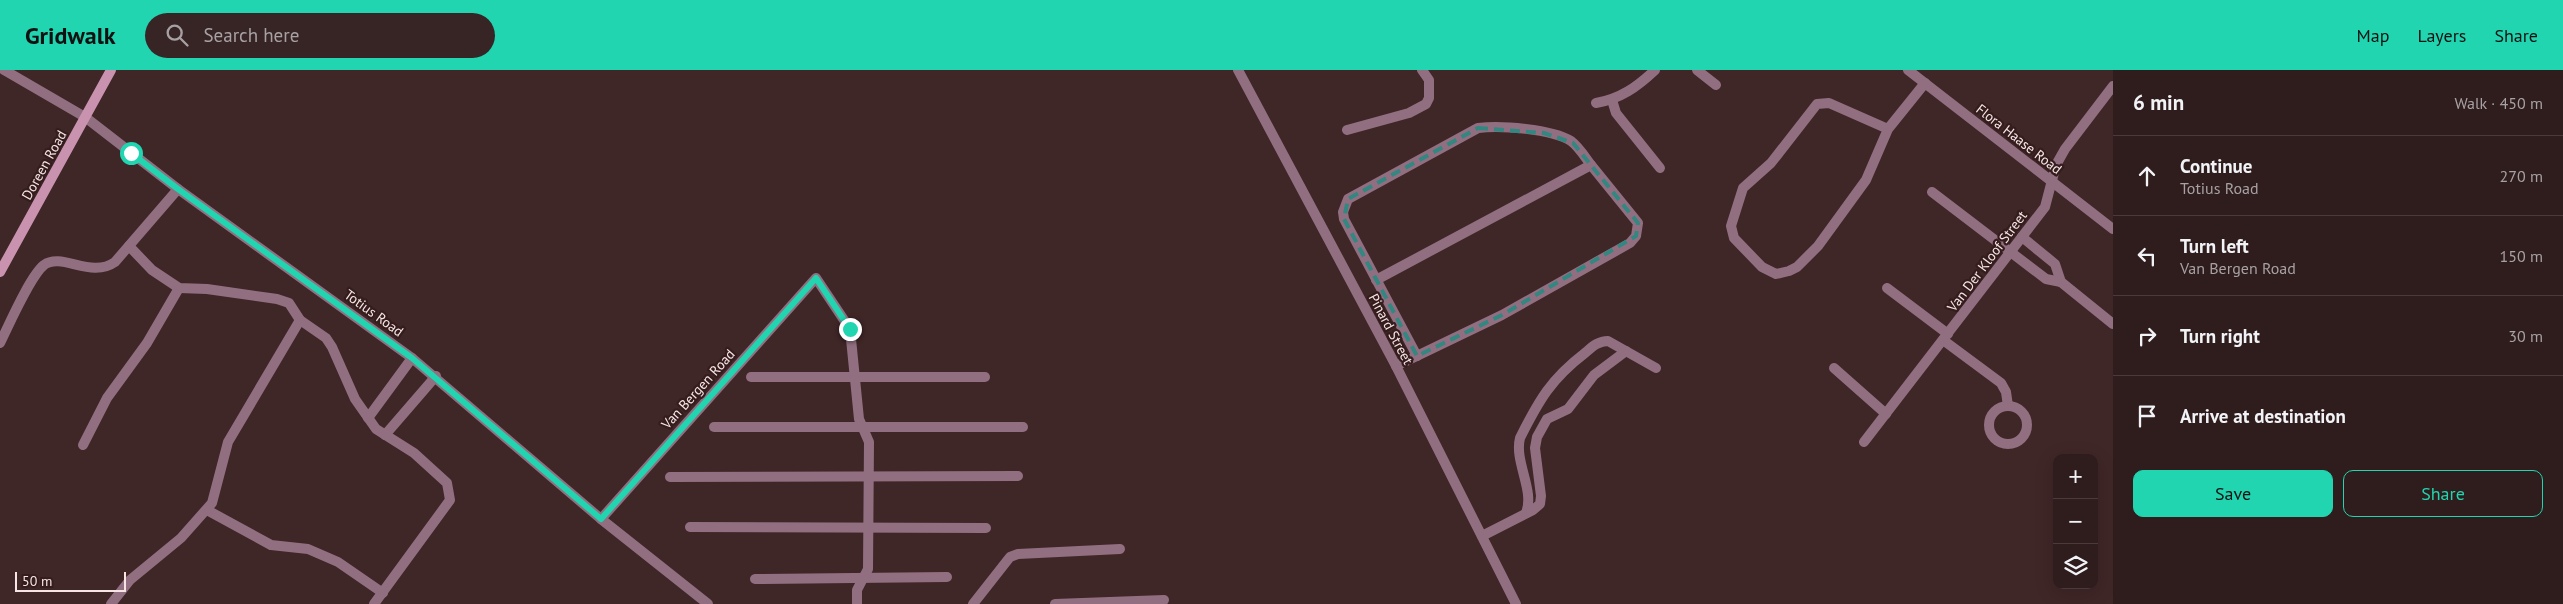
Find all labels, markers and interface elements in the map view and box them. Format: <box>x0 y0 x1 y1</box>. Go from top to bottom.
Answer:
search box <box>145 13 495 58</box>
text: Gridwalk <box>25 20 115 51</box>
icon: search <box>163 21 191 49</box>
text: Search here <box>203 23 299 47</box>
text: Map <box>2357 24 2389 47</box>
text: Layers <box>2417 24 2466 47</box>
text: Share <box>2494 24 2538 47</box>
text: 6 min <box>2133 89 2184 116</box>
text: Walk · 450 m <box>2454 93 2543 113</box>
street label: Flora Haase Road <box>1973 100 2065 178</box>
street label: Doreen Road <box>18 127 70 203</box>
route start <box>120 142 143 165</box>
text: Continue <box>2180 154 2252 178</box>
icon: ahead <box>2133 162 2161 190</box>
text: 270 m <box>2500 166 2543 186</box>
text: Totius Road <box>2180 178 2259 198</box>
street label: Van Der Kloof Street <box>1943 207 2031 316</box>
text: Turn left <box>2180 234 2249 258</box>
icon: left <box>2133 242 2161 270</box>
text: 150 m <box>2500 246 2543 266</box>
text: Van Bergen Road <box>2180 258 2296 278</box>
street label: Totius Road <box>341 285 407 341</box>
street label: Pinard Street <box>1365 290 1417 368</box>
route end <box>839 318 862 341</box>
icon: right <box>2133 322 2161 350</box>
text: Turn right <box>2180 324 2260 348</box>
text: 30 m <box>2508 326 2543 346</box>
street label: Van Bergen Road <box>657 345 739 433</box>
icon: arrive <box>2133 402 2161 430</box>
text: Arrive at destination <box>2180 404 2346 428</box>
map controls <box>2053 454 2098 589</box>
button: + <box>2053 454 2098 499</box>
button: Save <box>2133 470 2333 517</box>
button: Share <box>2343 470 2543 517</box>
button: − <box>2053 499 2098 544</box>
button: layers <box>2053 544 2098 589</box>
scale bar <box>15 569 126 592</box>
text: 50 m <box>22 572 52 590</box>

